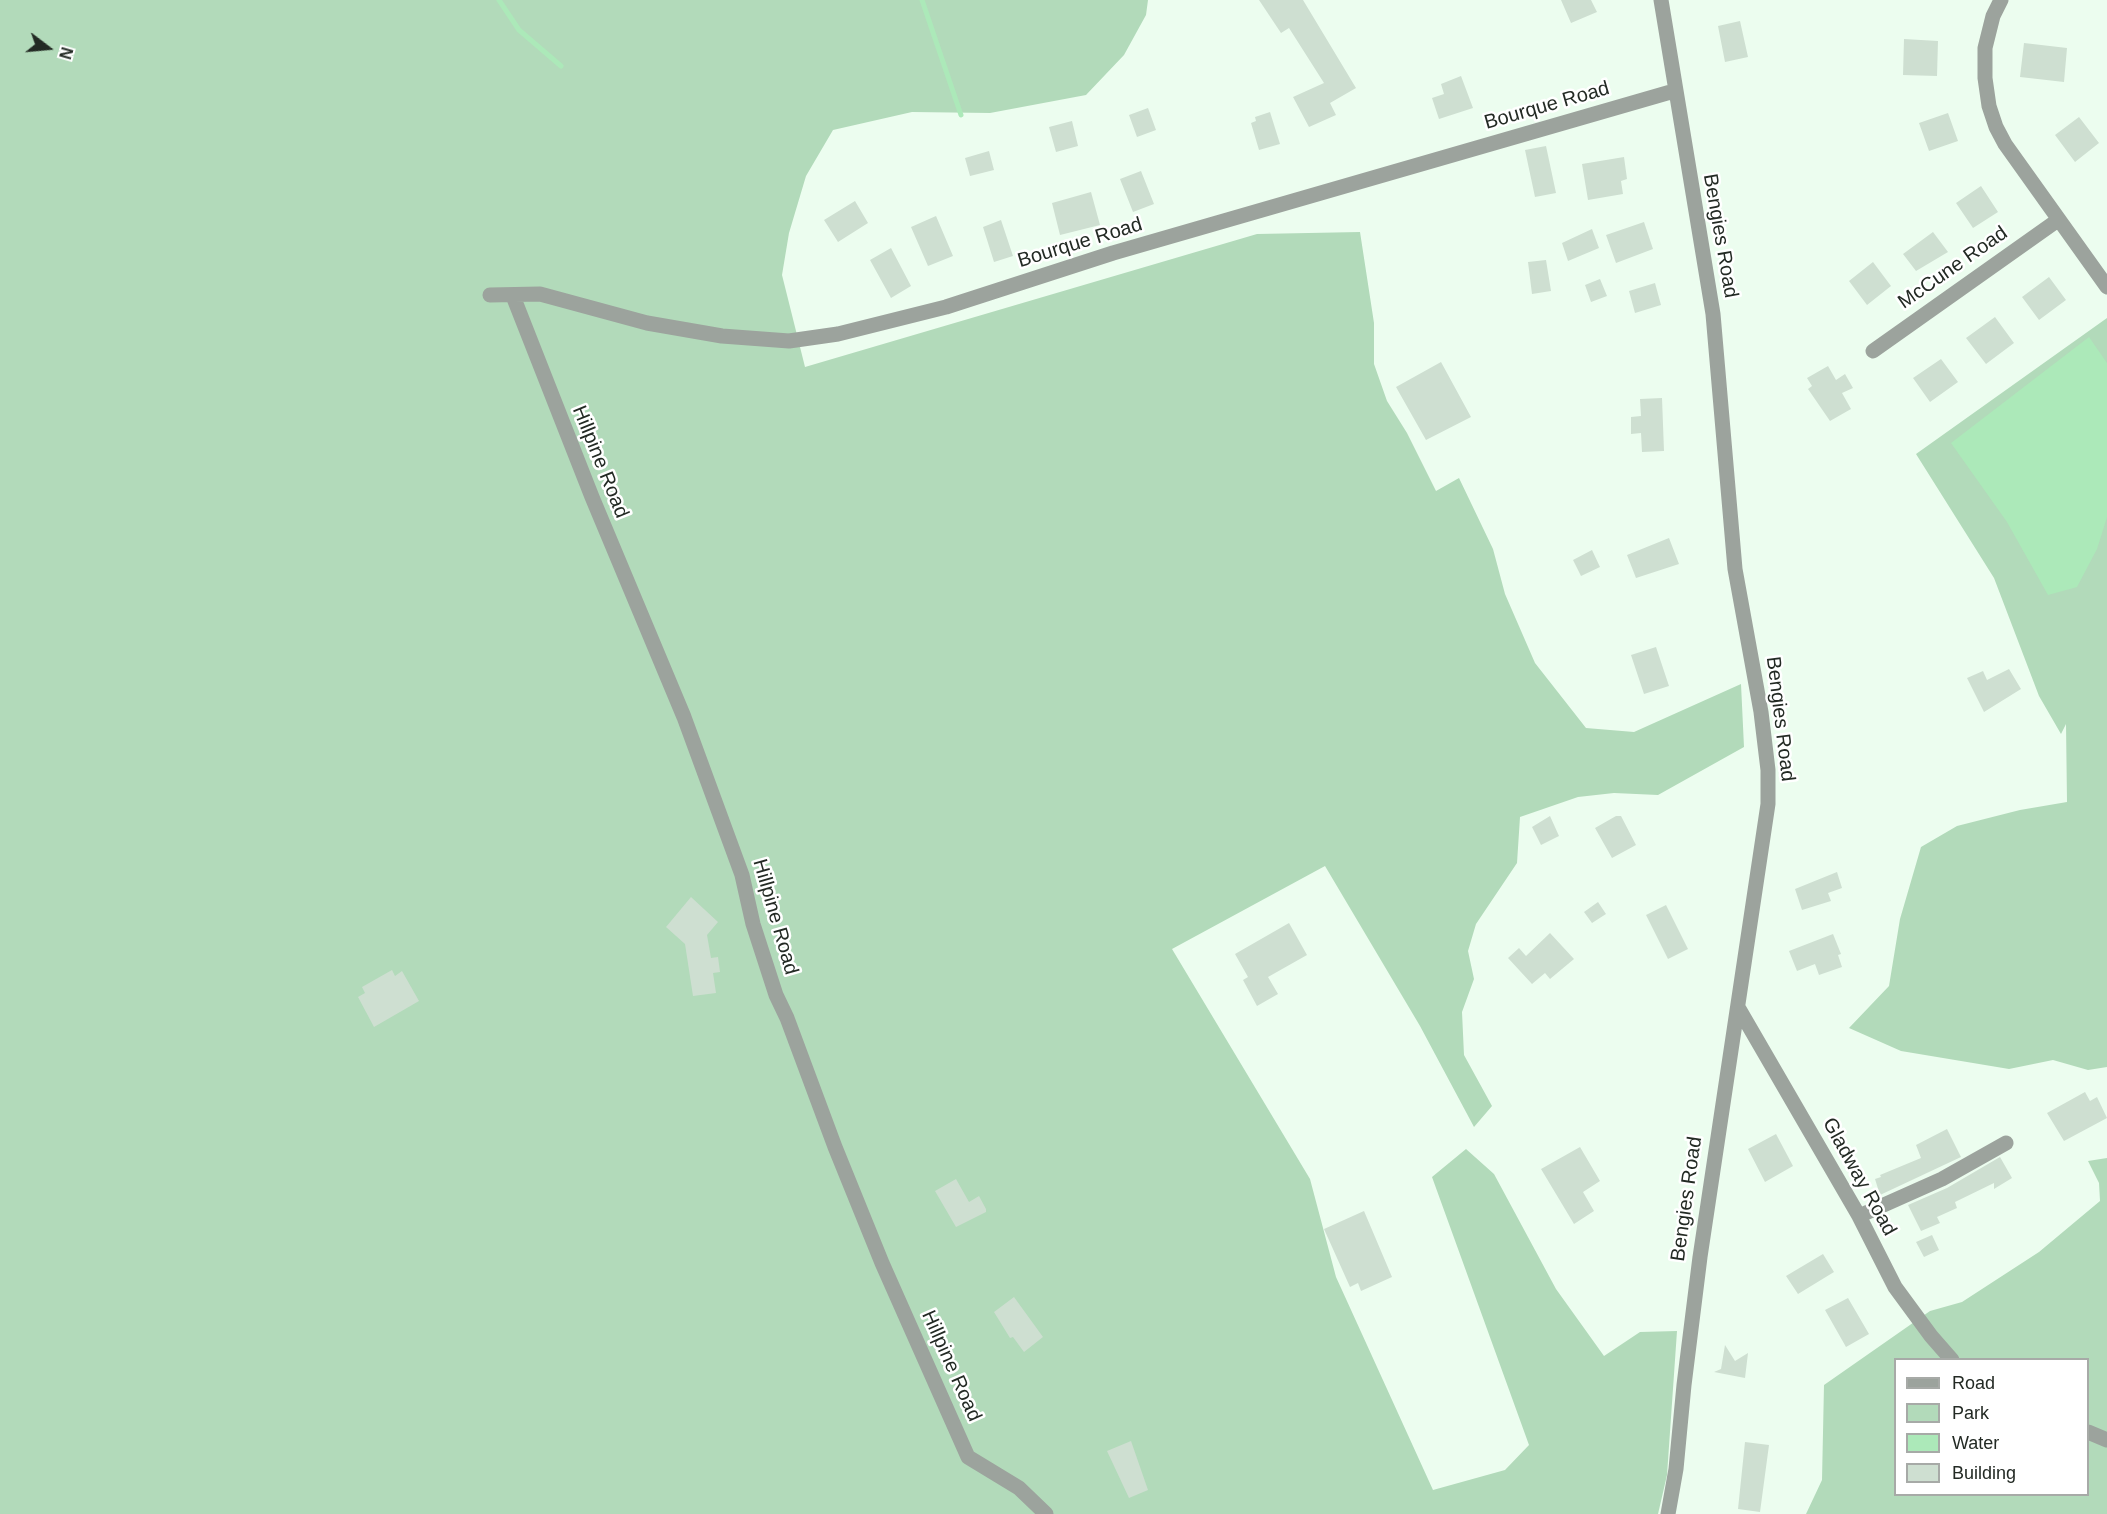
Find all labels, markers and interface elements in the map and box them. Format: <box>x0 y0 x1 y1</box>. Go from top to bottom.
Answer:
north arrow <box>18 18 78 78</box>
text: N <box>56 45 76 61</box>
street label: Bourque Road <box>1482 77 1612 135</box>
street label: Bengies Road <box>1697 172 1743 300</box>
street label: Bourque Road <box>1015 213 1145 273</box>
street label: McCune Road <box>1894 222 2012 314</box>
street label: Hillpine Road <box>567 402 633 522</box>
street label: Bengies Road <box>1760 655 1800 783</box>
street label: Hillpine Road <box>747 857 803 977</box>
street label: Gladway Road <box>1817 1114 1901 1240</box>
street label: Bengies Road <box>1666 1135 1708 1263</box>
street label: Hillpine Road <box>916 1307 986 1425</box>
legend <box>1894 1358 2089 1496</box>
text: Road <box>1952 1373 1995 1393</box>
text: Park <box>1952 1403 1989 1423</box>
text: Water <box>1952 1433 1999 1453</box>
text: Building <box>1952 1463 2016 1483</box>

